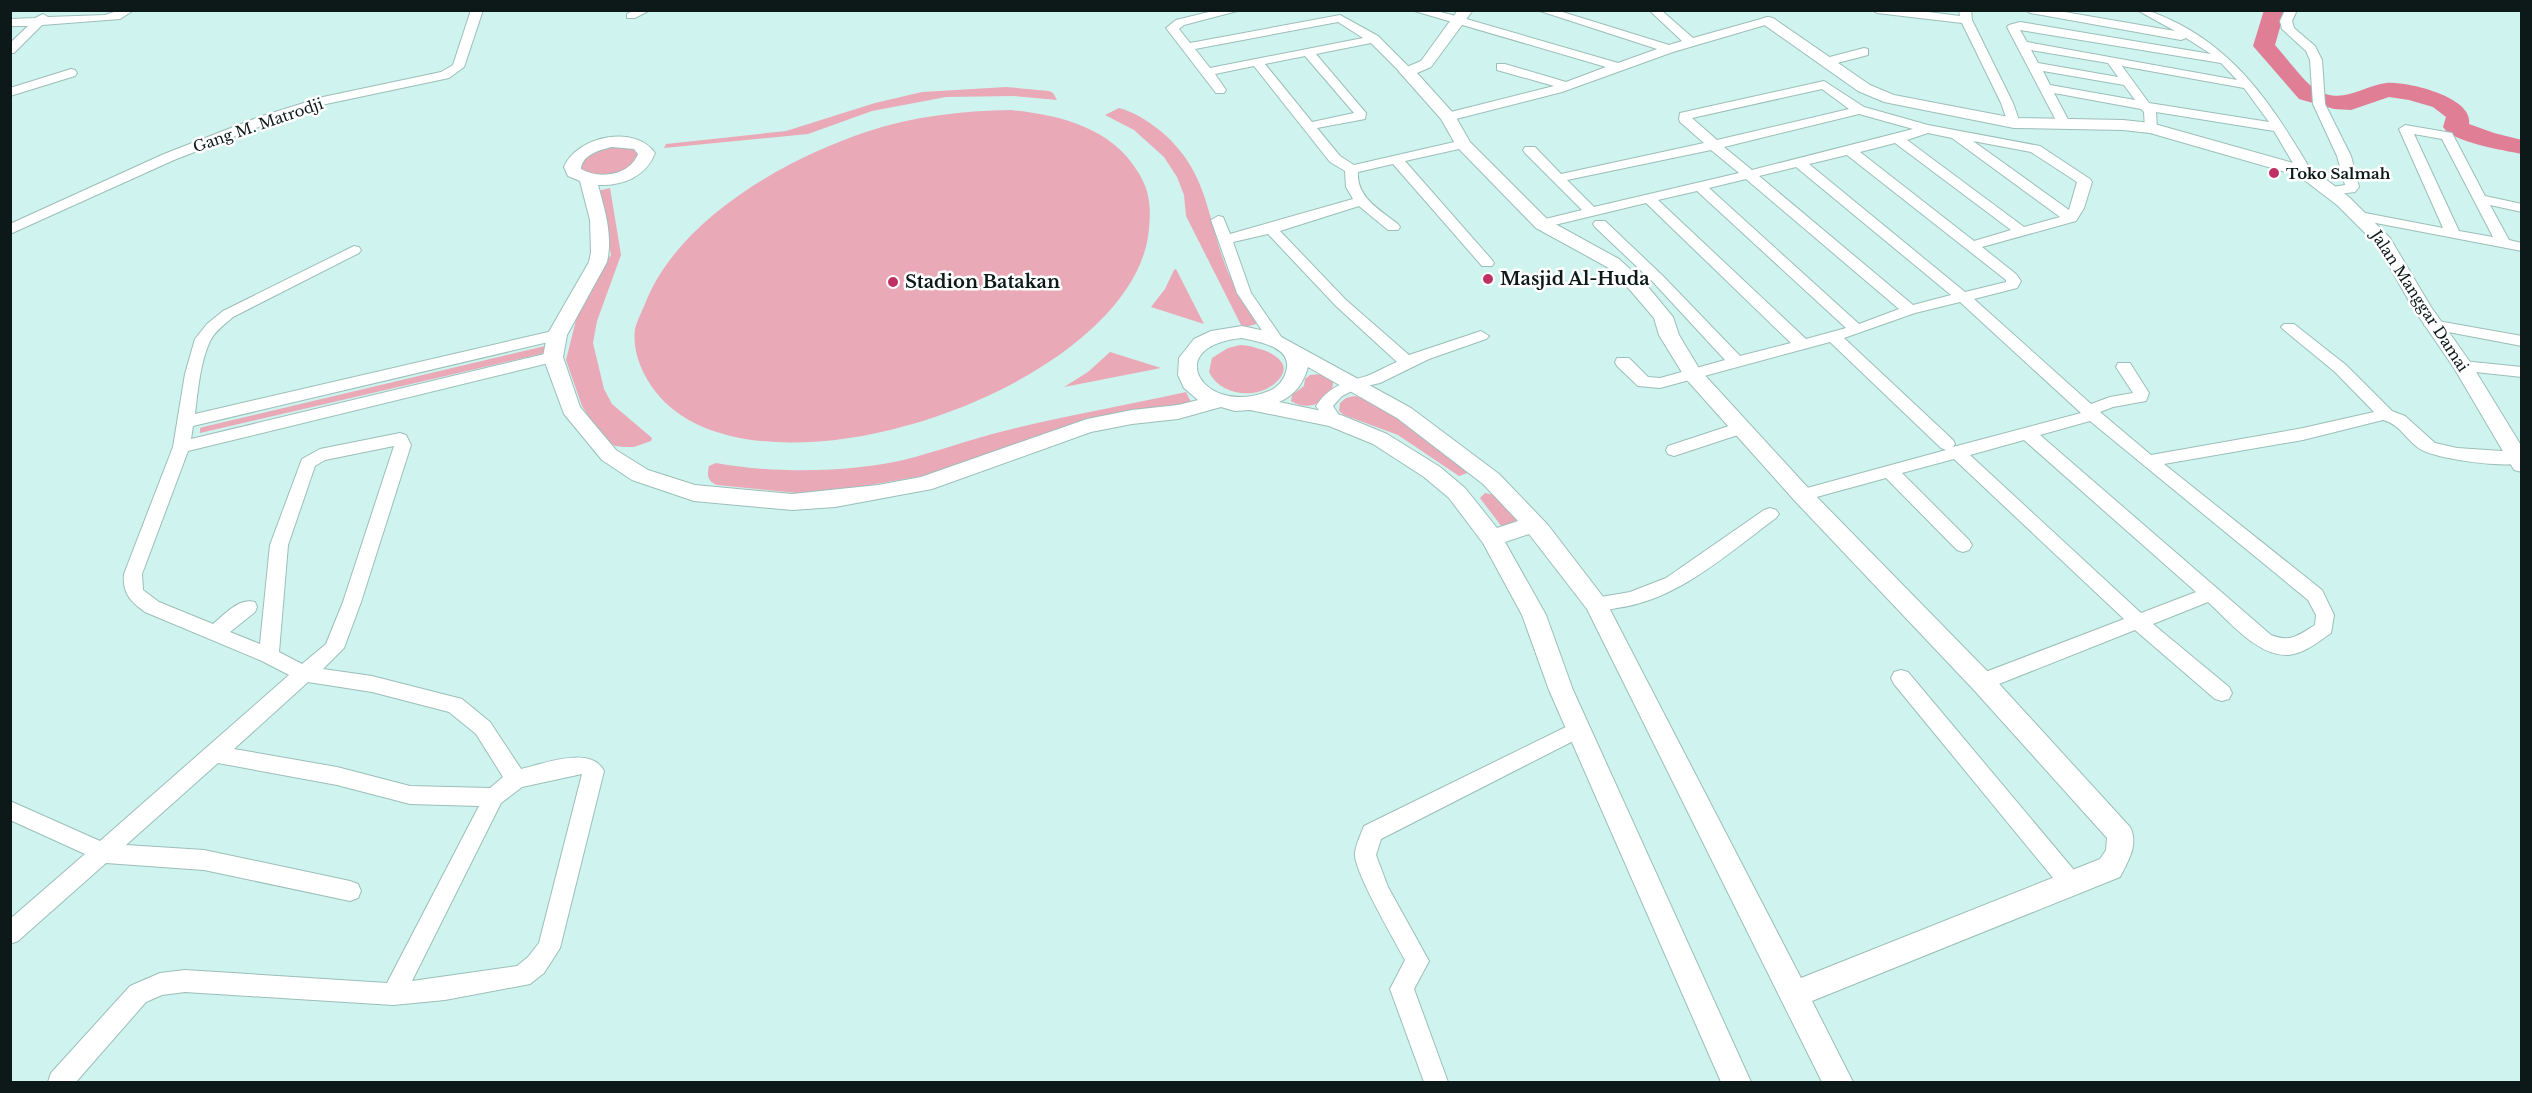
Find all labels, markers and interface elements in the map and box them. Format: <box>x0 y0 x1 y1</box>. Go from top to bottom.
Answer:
street label: Gang M. Matrodji <box>190 94 326 156</box>
place label: Toko Salmah <box>2286 164 2391 183</box>
marker: Toko Salmah <box>2267 166 2281 180</box>
street label: Jalan Manggar Damai <box>2366 225 2473 375</box>
place label: Masjid Al-Huda <box>1500 268 1650 290</box>
place label: Stadion Batakan <box>905 271 1060 293</box>
marker: Masjid Al-Huda <box>1481 272 1495 286</box>
marker: Stadion Batakan <box>886 275 900 289</box>

